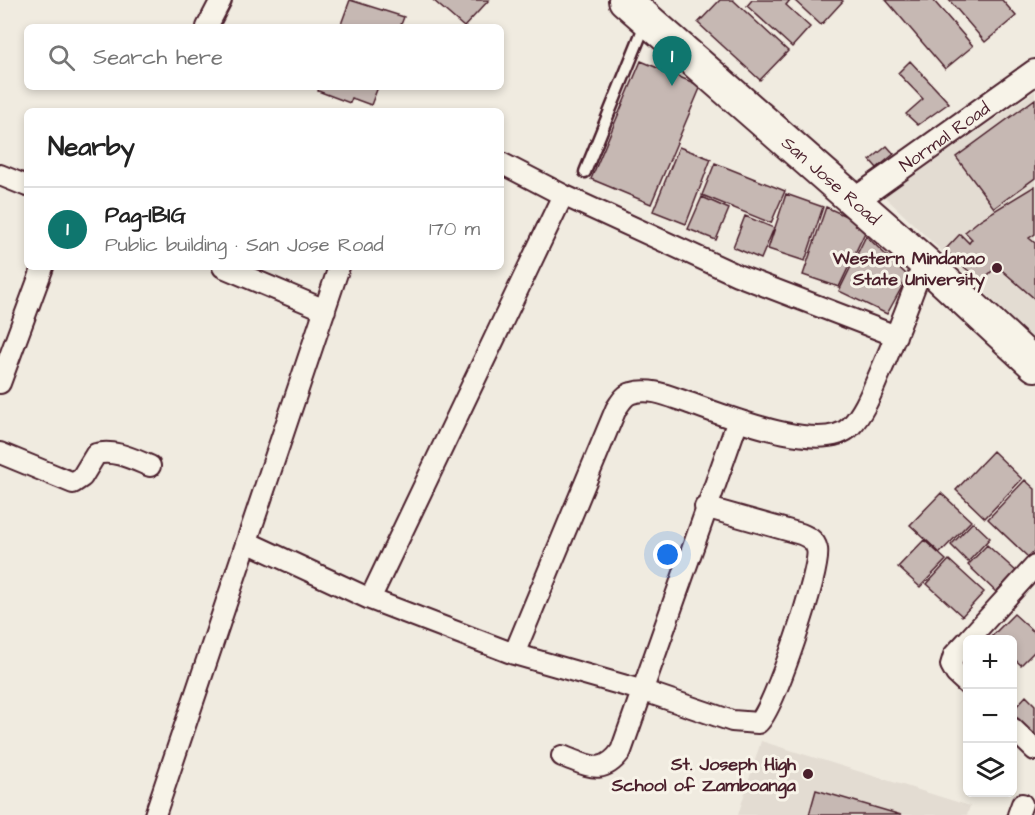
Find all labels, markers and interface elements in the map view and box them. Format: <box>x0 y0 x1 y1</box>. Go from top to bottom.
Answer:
search box <box>24 24 504 90</box>
pin: 1 <box>652 36 692 86</box>
icon: search <box>45 41 78 74</box>
text: Search here <box>93 42 223 73</box>
street label: Normal Road <box>894 96 995 178</box>
text: Nearby <box>48 129 135 165</box>
street label: San Jose Road <box>776 130 886 231</box>
text: Pag-IBIG <box>105 200 186 231</box>
text: 1 <box>66 215 69 243</box>
text: 170 m <box>429 215 480 243</box>
text: Public building · San Jose Road <box>105 231 384 259</box>
place label: Western Mindanao State University <box>832 246 986 293</box>
marker: Western Mindanao State University <box>990 261 1004 275</box>
your location <box>653 540 682 569</box>
map controls <box>963 635 1017 797</box>
button: + <box>963 635 1017 689</box>
button: − <box>963 689 1017 743</box>
button: layers <box>963 743 1017 797</box>
place label: St. Joseph High School of Zamboanga <box>611 752 797 799</box>
marker: St. Joseph High School of Zamboanga <box>801 767 815 781</box>

